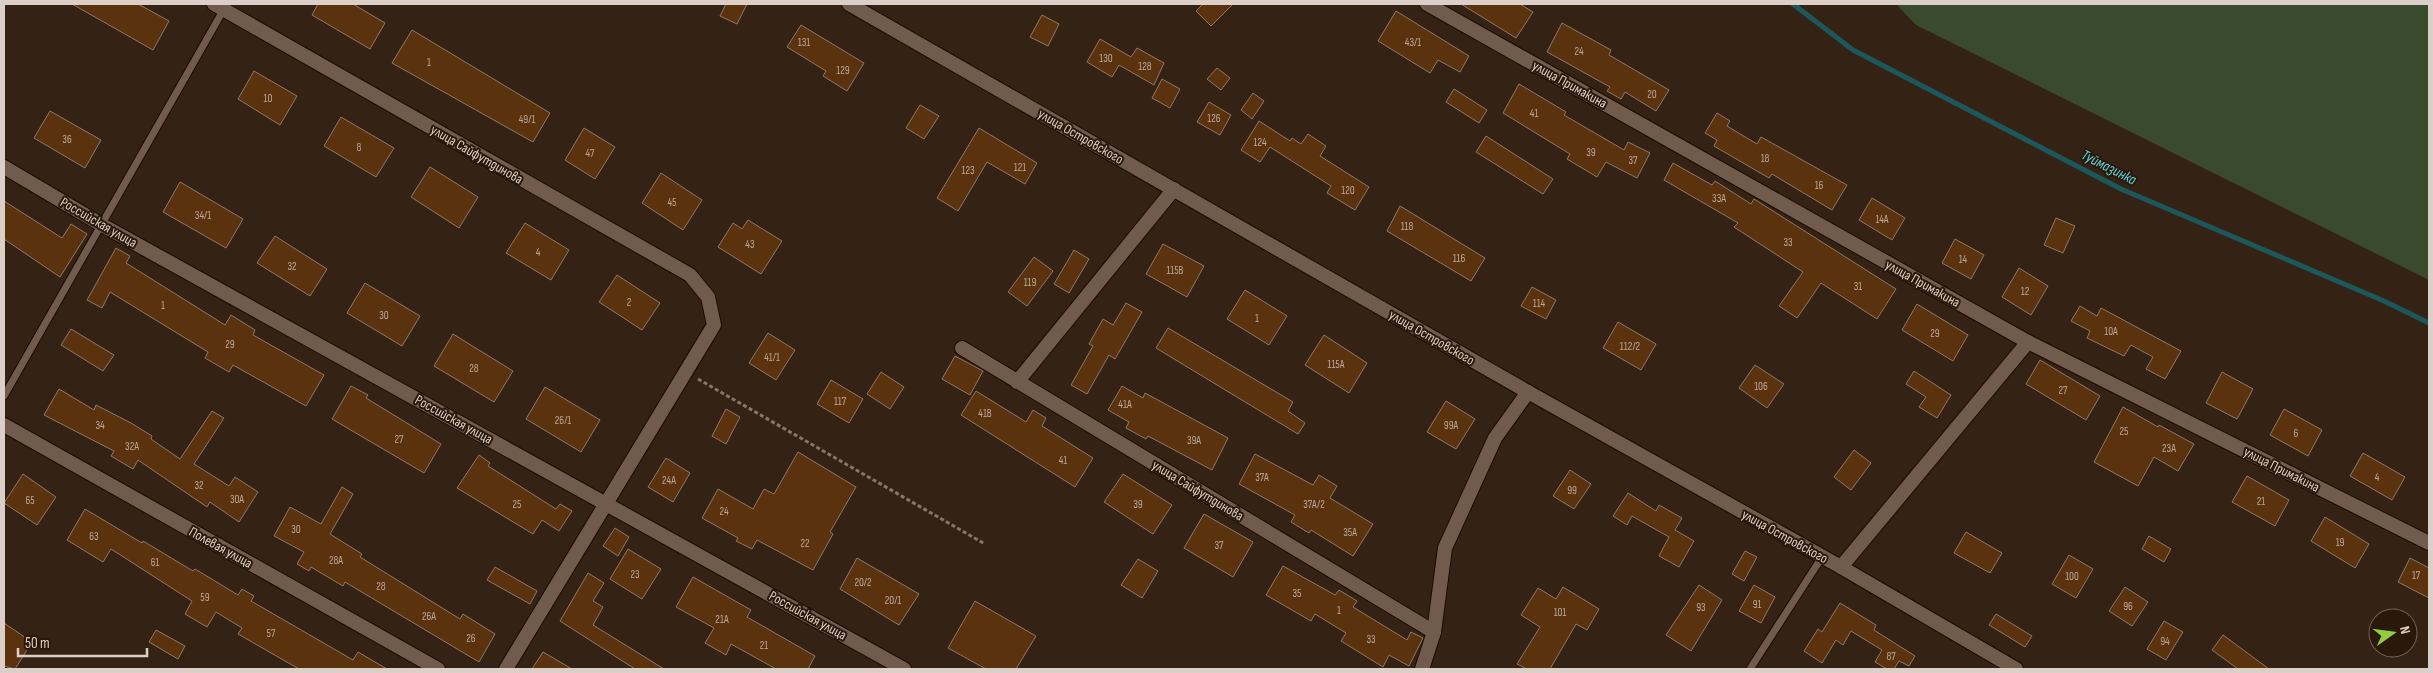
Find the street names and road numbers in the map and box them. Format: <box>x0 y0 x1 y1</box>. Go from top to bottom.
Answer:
street label: улица Примакина <box>1529 57 1610 112</box>
street label: улица Островского <box>1035 105 1127 168</box>
street label: улица Сайфутдинова <box>428 121 526 188</box>
street label: Российская улица <box>57 194 140 251</box>
street label: улица Примакина <box>1882 256 1963 311</box>
street label: улица Островского <box>1386 306 1478 369</box>
street label: Российская улица <box>412 391 495 448</box>
street label: улица Примакина <box>2241 443 2323 496</box>
street label: улица Сайфутдинова <box>1149 456 1247 524</box>
street label: улица Островского <box>1739 506 1831 567</box>
street label: Полевая улица <box>186 523 255 572</box>
street label: Российская улица <box>766 587 849 644</box>

